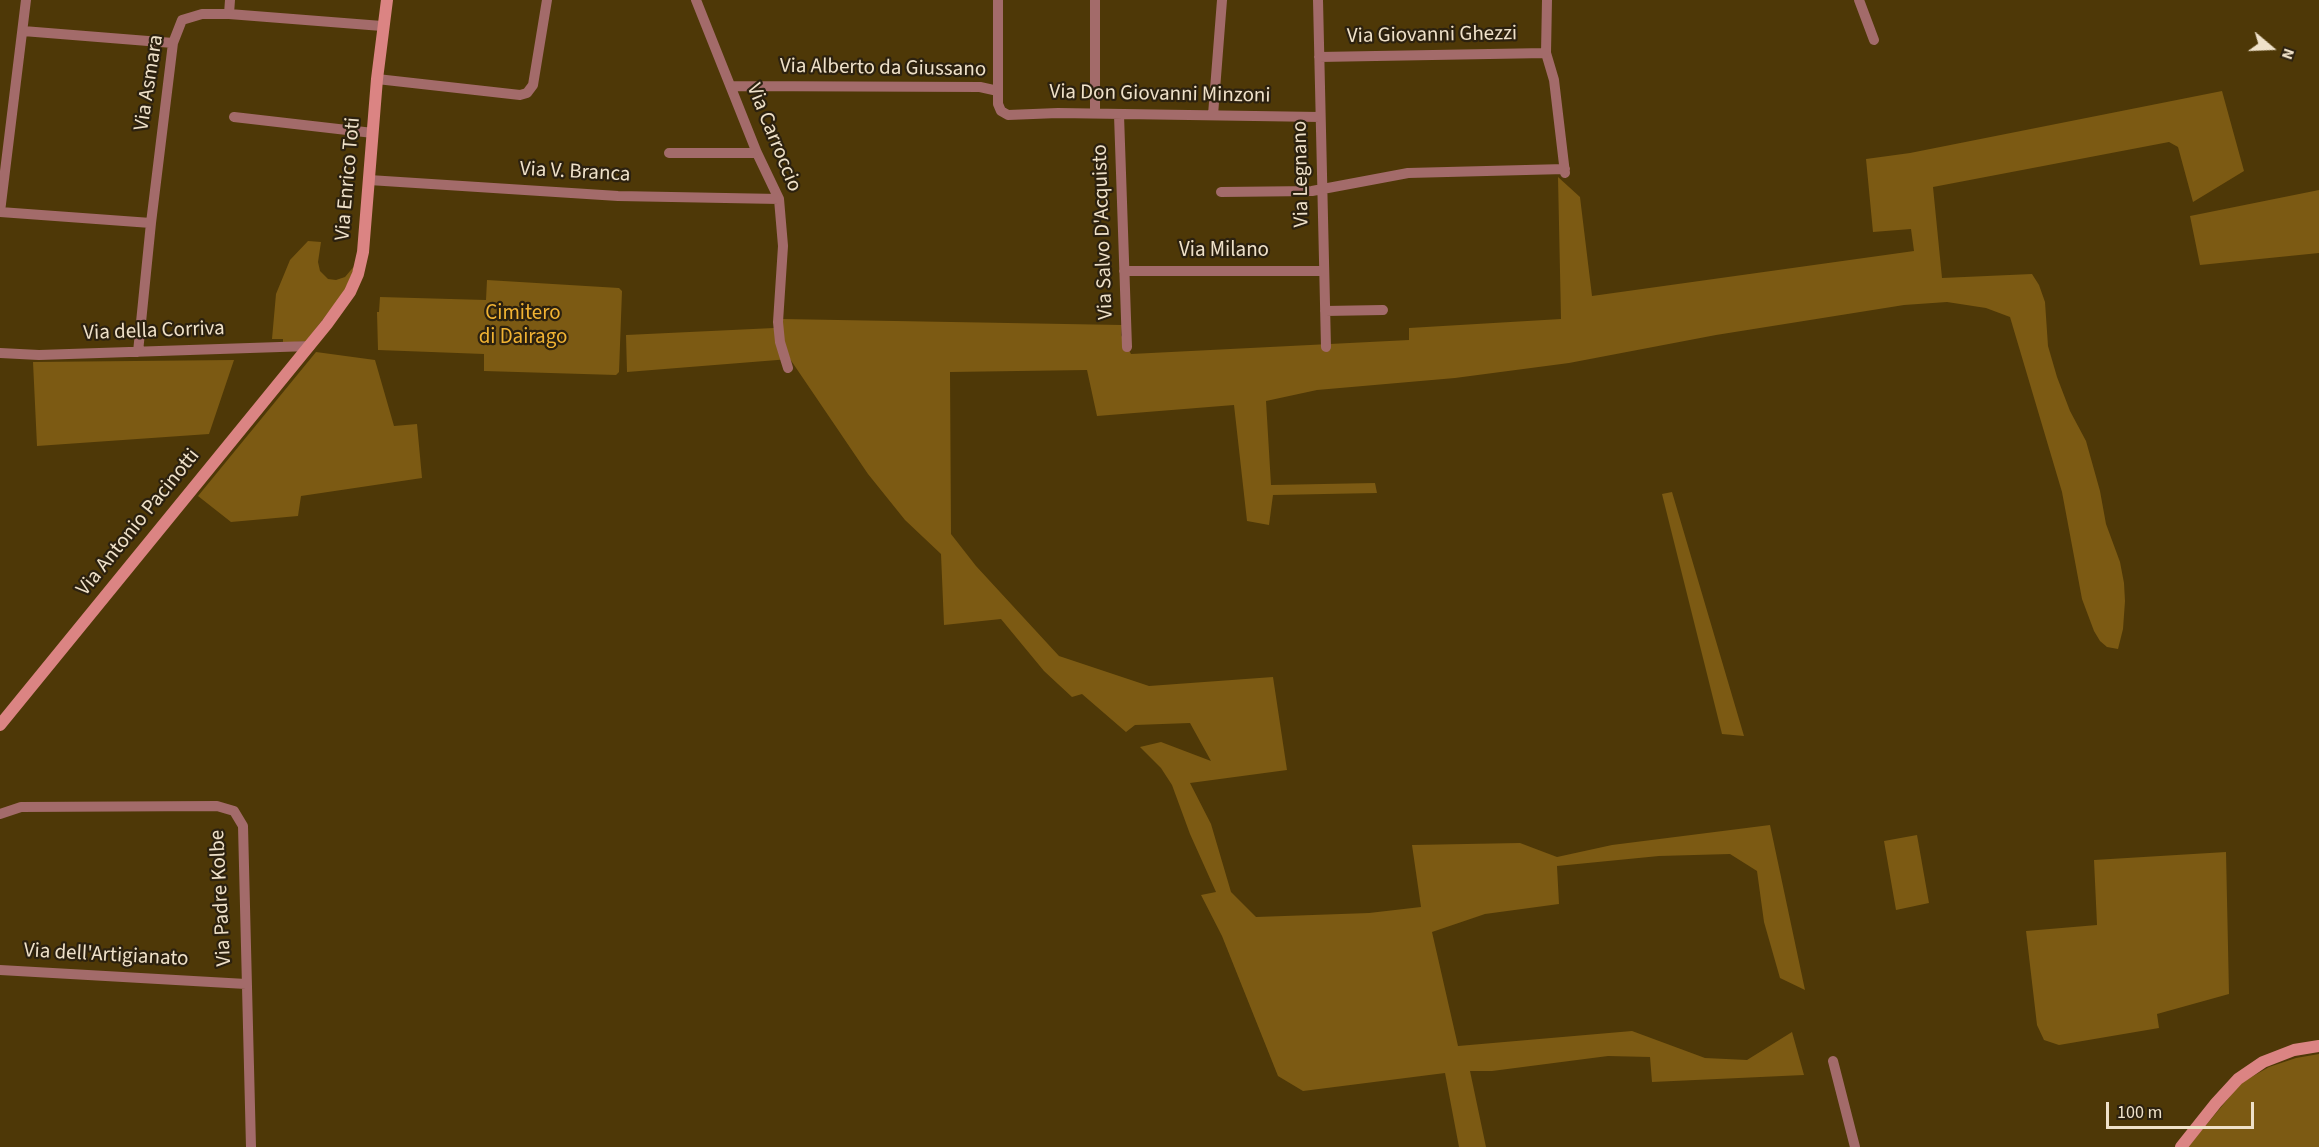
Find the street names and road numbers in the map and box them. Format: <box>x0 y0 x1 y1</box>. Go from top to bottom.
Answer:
street label: Via Giovanni Ghezzi <box>1347 22 1517 50</box>
street label: Via Asmara <box>130 33 170 133</box>
street label: Via Alberto da Giussano <box>780 55 986 83</box>
street label: Via Carroccio <box>740 80 806 196</box>
street label: Via Don Giovanni Minzoni <box>1049 80 1271 110</box>
street label: Via Enrico Toti <box>331 116 367 242</box>
street label: Via Legnano <box>1288 121 1316 227</box>
street label: Via Salvo D'Acquisto <box>1088 144 1120 320</box>
street label: Via V. Branca <box>519 158 631 188</box>
street label: Via Milano <box>1179 238 1269 264</box>
street label: Via della Corriva <box>83 317 225 347</box>
street label: Via Antonio Pacinotti <box>72 444 206 602</box>
street label: Via Padre Kolbe <box>206 829 238 967</box>
street label: Via dell'Artigianato <box>23 939 189 973</box>

